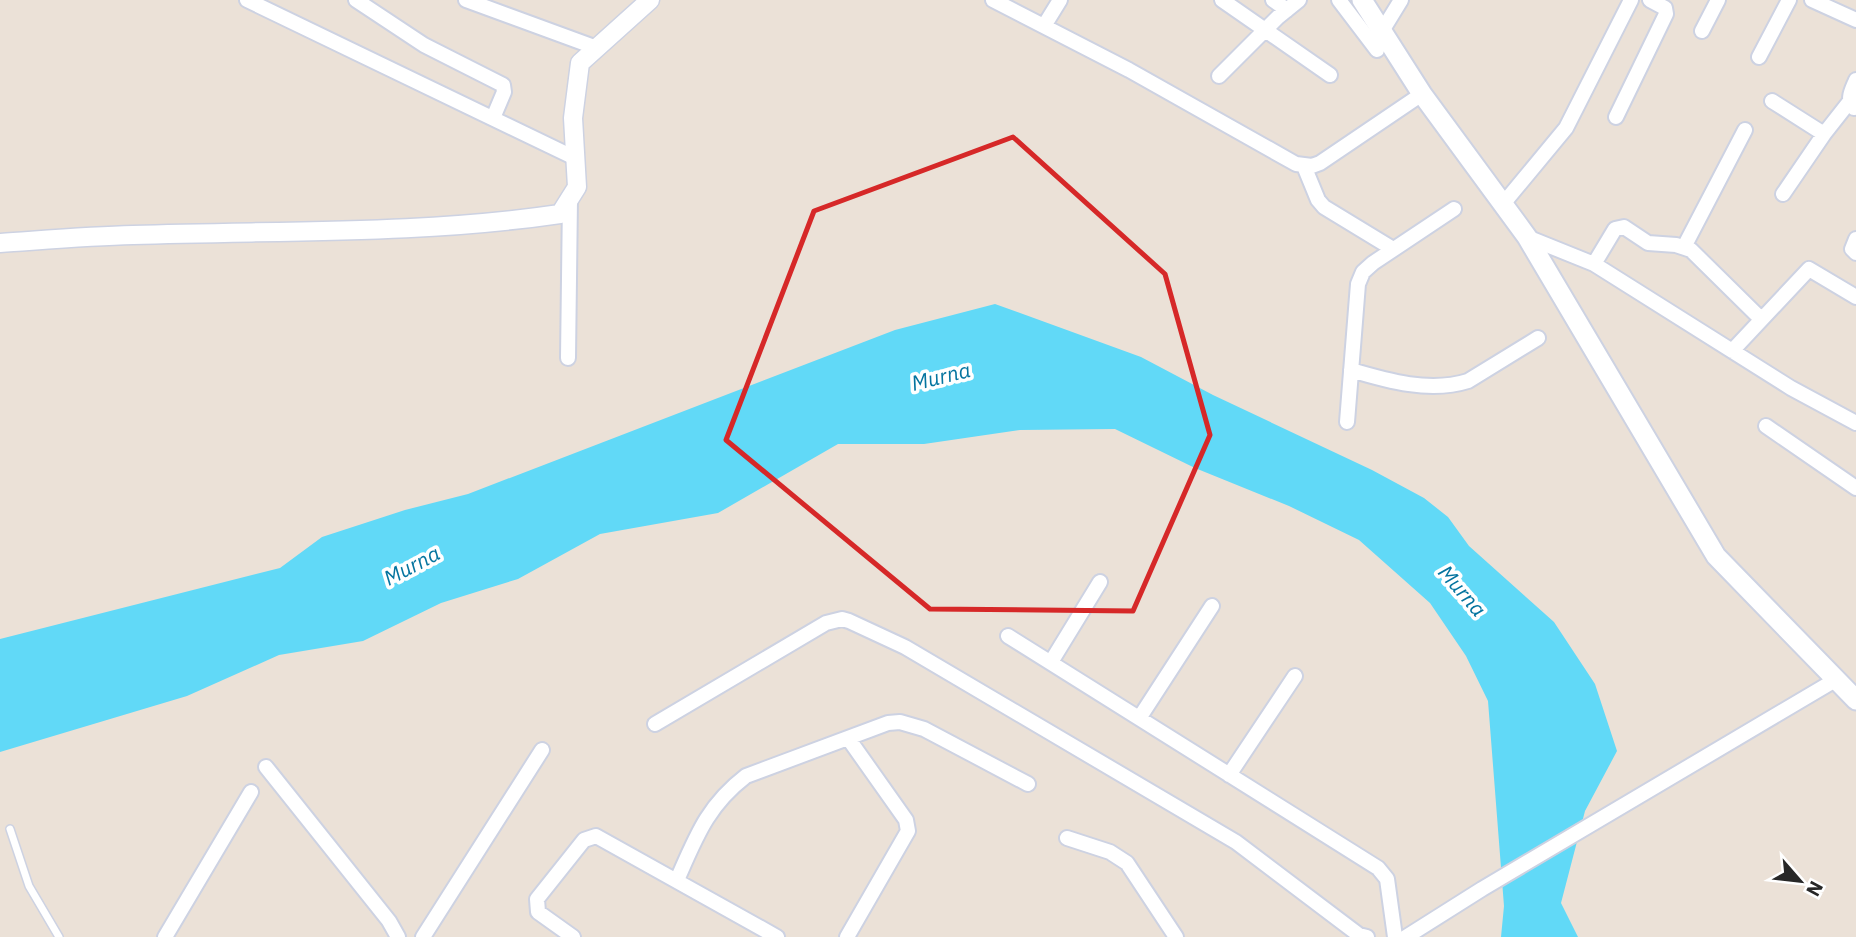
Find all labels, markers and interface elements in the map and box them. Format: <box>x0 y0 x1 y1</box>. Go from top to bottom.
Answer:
water label: Murna <box>908 355 973 397</box>
water label: Murna <box>378 539 445 592</box>
water label: Murna <box>1432 559 1493 622</box>
north arrow <box>1765 846 1835 916</box>
text: N <box>1801 877 1829 901</box>

